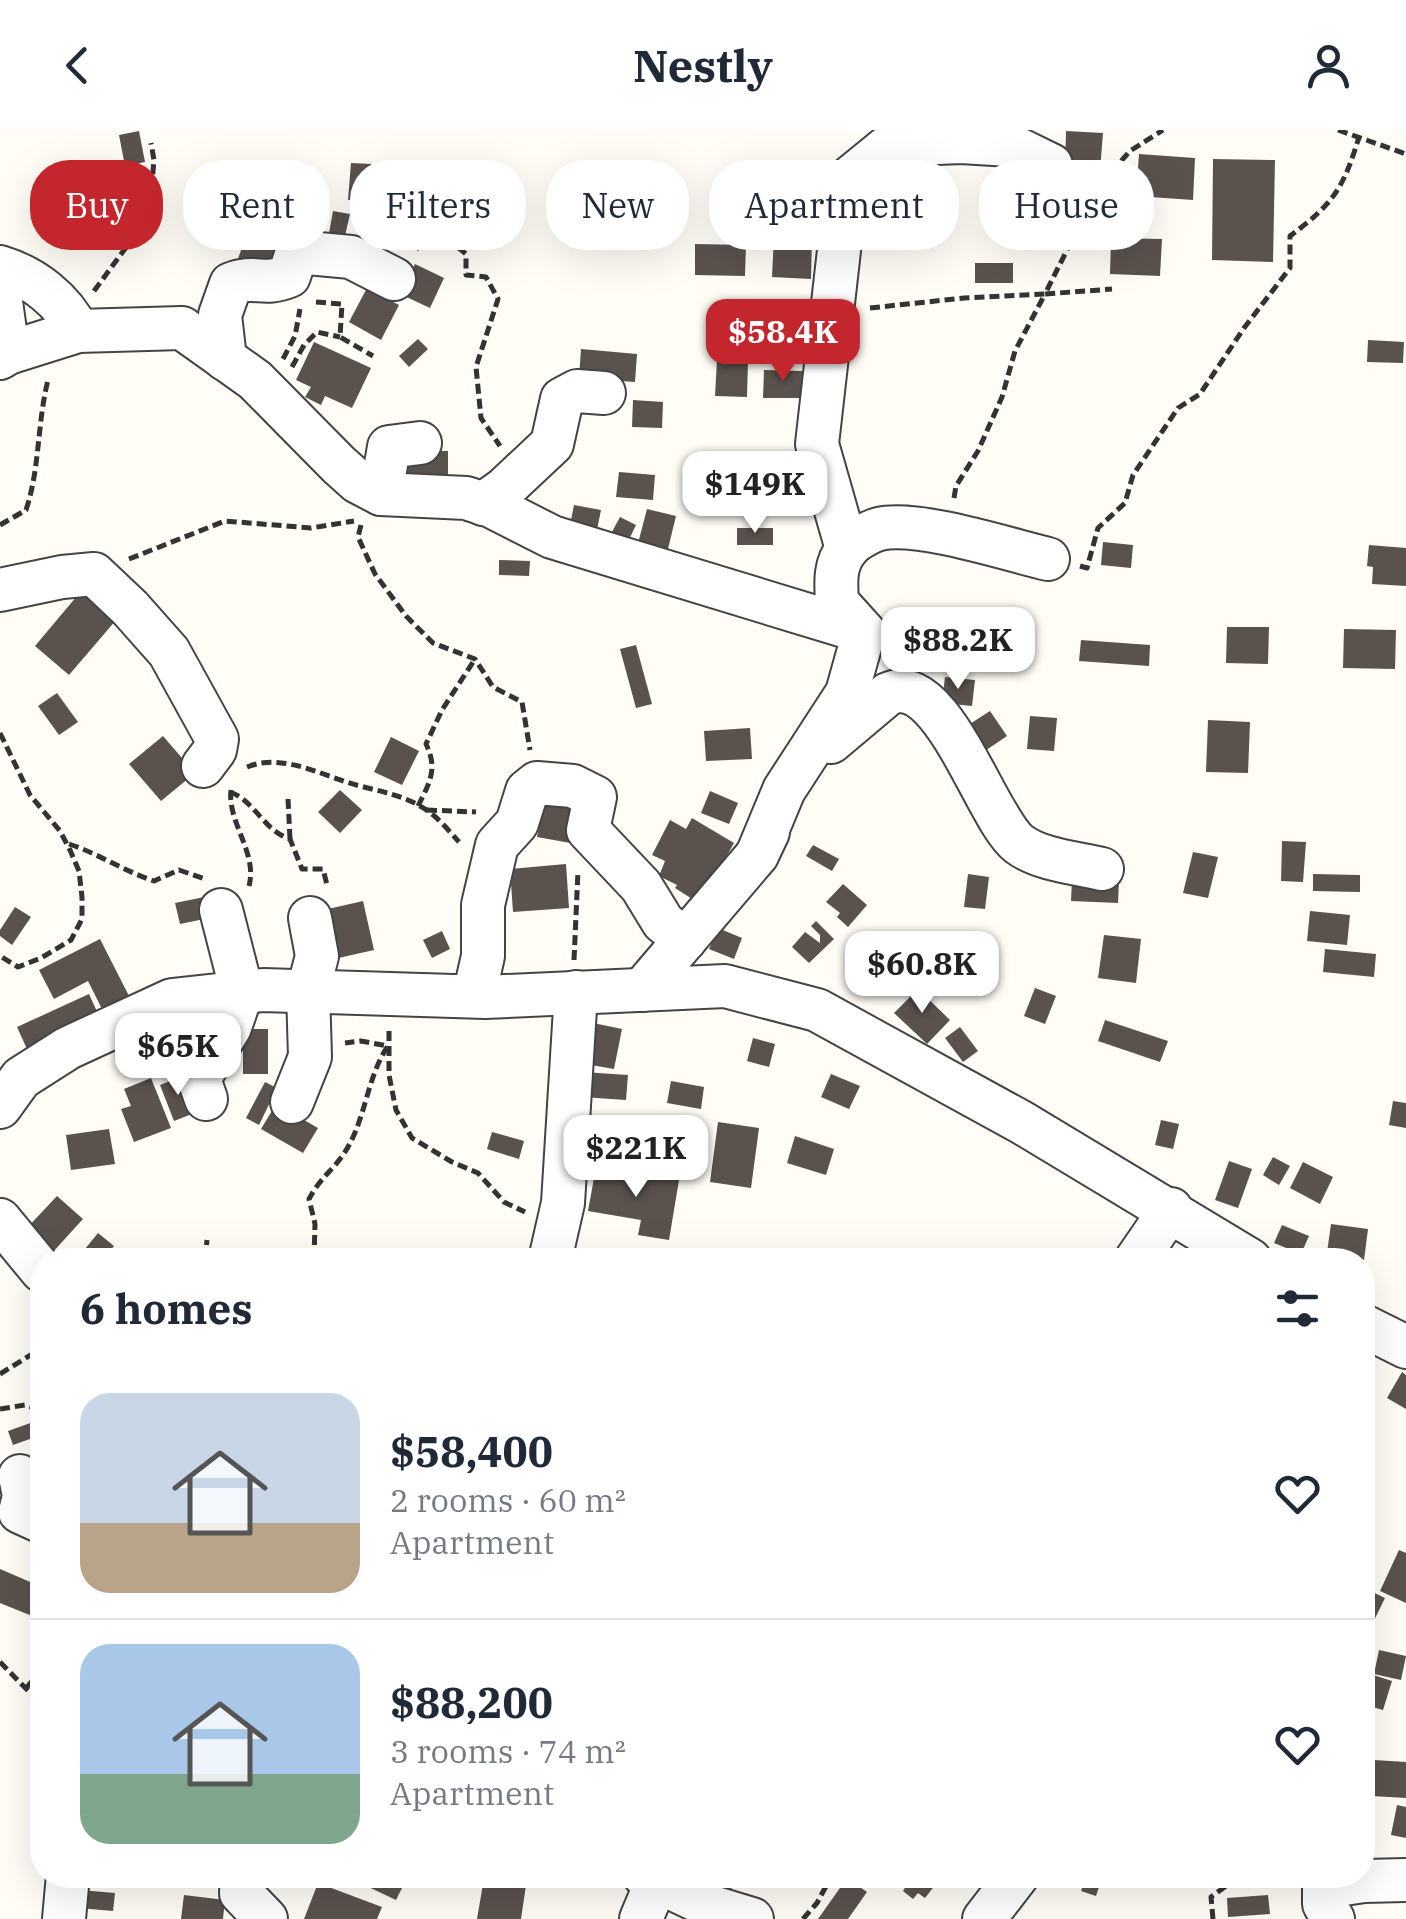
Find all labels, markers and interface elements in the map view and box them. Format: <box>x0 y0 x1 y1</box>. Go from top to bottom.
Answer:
text: Nestly <box>633 36 773 94</box>
icon: back <box>50 38 105 93</box>
icon: person <box>1301 38 1356 93</box>
chip: Buy <box>30 160 163 250</box>
chip: Rent <box>183 160 330 250</box>
chip: Filters <box>350 160 526 250</box>
chip: New <box>546 160 689 250</box>
chip: Apartment <box>709 160 959 250</box>
chip: House <box>979 160 1154 250</box>
pin: $58.4K <box>702 299 864 384</box>
text: $58.4K <box>728 310 838 352</box>
pin: $149K <box>685 451 825 536</box>
text: $149K <box>704 462 806 504</box>
pin: $88.2K <box>877 607 1039 692</box>
text: $88.2K <box>903 618 1013 660</box>
pin: $60.8K <box>841 931 1003 1016</box>
text: $60.8K <box>867 942 977 984</box>
pin: $65K <box>119 1013 237 1098</box>
text: $65K <box>137 1024 219 1066</box>
pin: $221K <box>566 1115 706 1200</box>
text: $221K <box>585 1126 687 1168</box>
text: 6 homes <box>80 1281 253 1336</box>
icon: filters <box>1270 1281 1325 1336</box>
text: $58,400 <box>390 1424 553 1479</box>
icon: home <box>160 1433 280 1553</box>
icon: heart <box>1270 1466 1325 1521</box>
text: 2 rooms · 60 m² <box>390 1479 626 1521</box>
text: Apartment <box>390 1521 554 1563</box>
text: $88,200 <box>390 1675 553 1730</box>
icon: home <box>160 1684 280 1804</box>
icon: heart <box>1270 1717 1325 1772</box>
text: 3 rooms · 74 m² <box>390 1730 626 1772</box>
text: Apartment <box>390 1772 554 1814</box>

